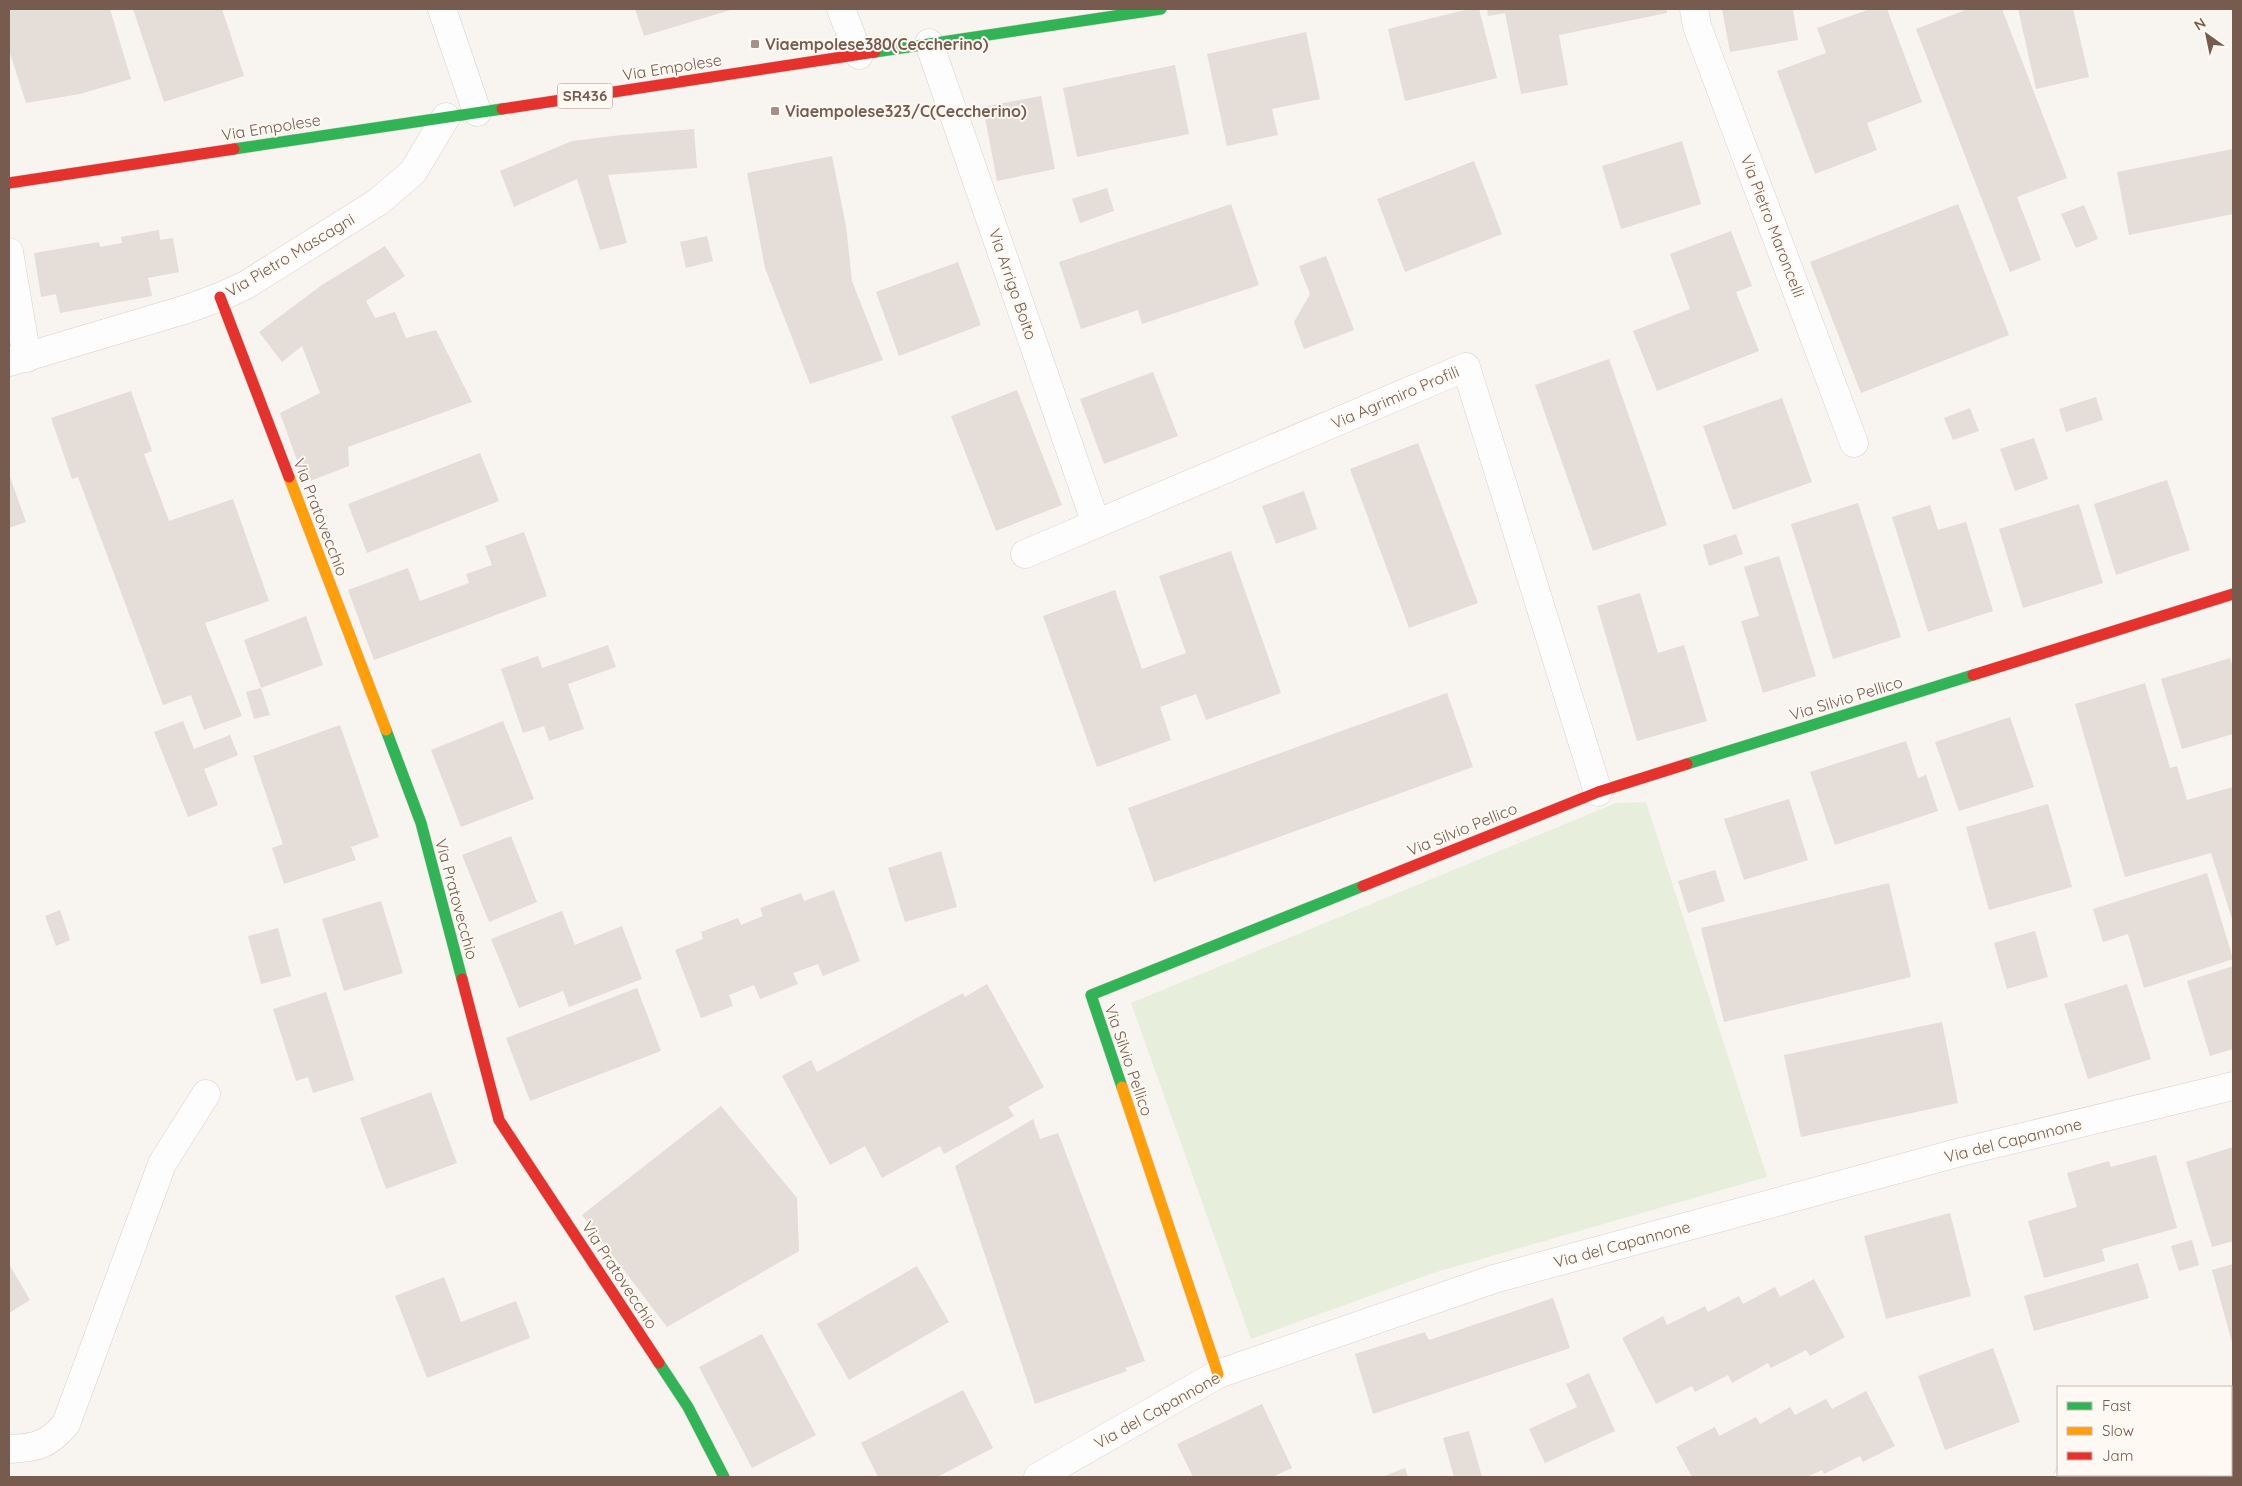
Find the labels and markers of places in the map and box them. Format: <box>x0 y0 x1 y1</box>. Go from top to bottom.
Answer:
place label: Viaempolese380(Ceccherino) <box>765 34 989 54</box>
marker: Viaempolese380(Ceccherino) <box>749 38 761 50</box>
place label: Viaempolese323/C(Ceccherino) <box>785 101 1027 121</box>
marker: Viaempolese323/C(Ceccherino) <box>769 105 781 117</box>

